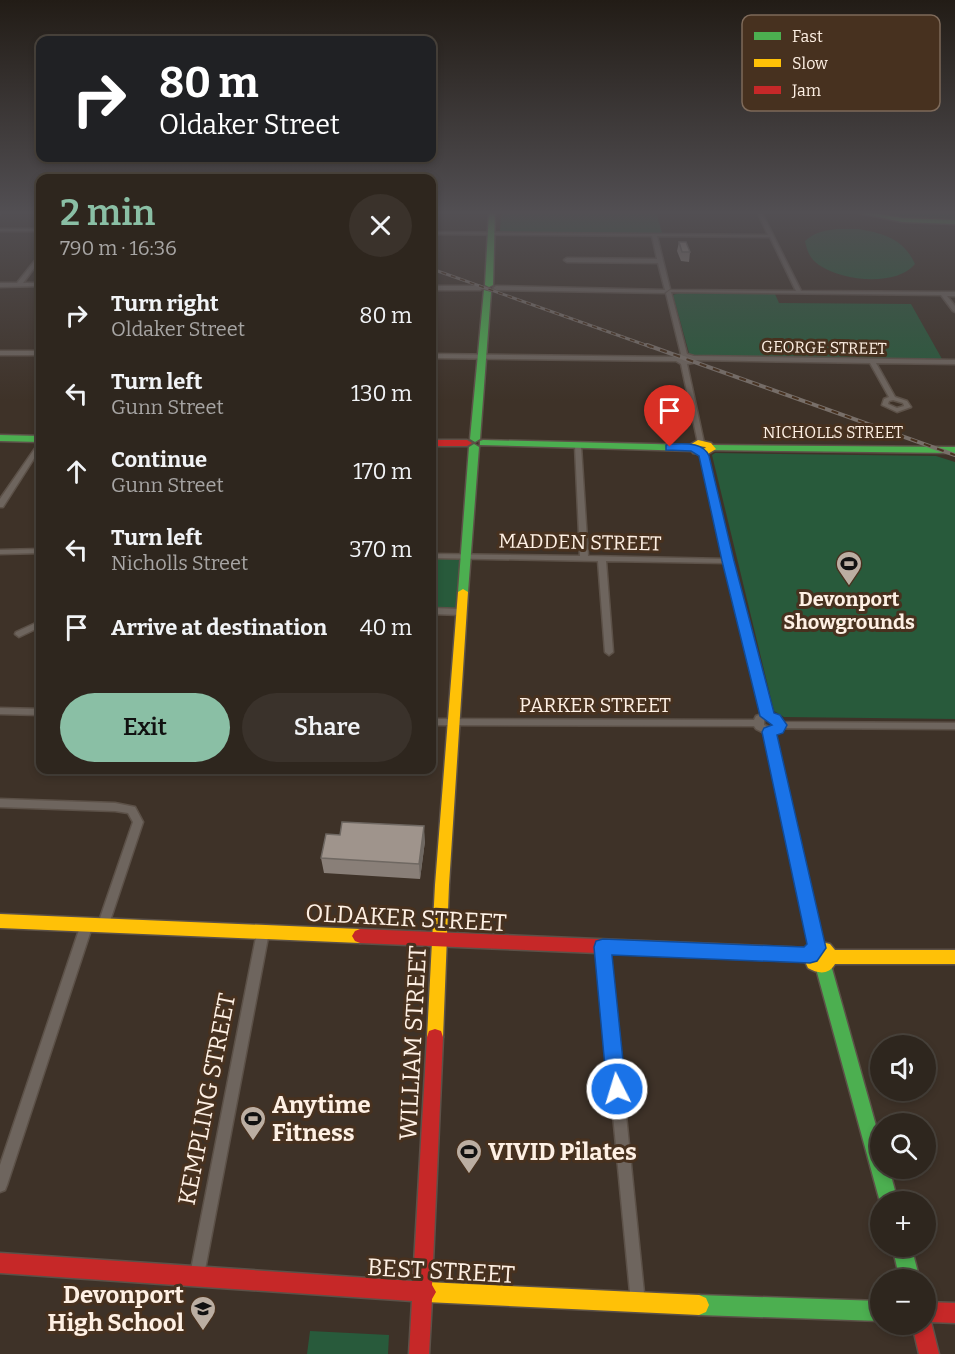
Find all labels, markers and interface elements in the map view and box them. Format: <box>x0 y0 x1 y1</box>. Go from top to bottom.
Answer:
legend <box>742 15 940 111</box>
text: Fast <box>792 27 823 46</box>
text: Slow <box>792 54 828 73</box>
text: 80 m <box>159 58 259 108</box>
icon: right <box>60 60 138 138</box>
text: Jam <box>791 81 821 100</box>
text: Oldaker Street <box>159 109 340 141</box>
text: 2 min <box>60 191 155 235</box>
button: close <box>349 194 412 257</box>
text: 790 m · 16:36 <box>60 236 177 260</box>
text: Turn right <box>111 290 219 317</box>
icon: right <box>60 299 93 332</box>
text: 80 m <box>359 302 412 329</box>
text: Oldaker Street <box>111 317 245 341</box>
street label: GEORGE STREET <box>761 337 887 358</box>
text: Turn left <box>111 368 203 395</box>
icon: left <box>60 377 93 410</box>
text: 130 m <box>351 380 412 407</box>
pin <box>644 385 695 447</box>
icon: arrive <box>653 394 686 427</box>
text: Gunn Street <box>111 395 224 419</box>
street label: NICHOLLS STREET <box>763 423 903 442</box>
text: Continue <box>111 446 207 473</box>
icon: ahead <box>60 455 93 488</box>
text: 170 m <box>353 458 412 485</box>
text: Gunn Street <box>111 473 224 497</box>
text: Turn left <box>111 524 203 551</box>
street label: MADDEN STREET <box>498 529 662 555</box>
icon: left <box>60 533 93 566</box>
text: 370 m <box>349 536 412 563</box>
sports icon: Devonport Showgrounds <box>834 549 864 587</box>
text: Nicholls Street <box>111 551 248 575</box>
place label: Devonport Showgrounds <box>783 587 915 634</box>
icon: arrive <box>60 611 93 644</box>
text: Arrive at destination <box>111 614 327 641</box>
text: 40 m <box>360 614 412 641</box>
button: Exit <box>60 693 230 762</box>
button: Share <box>242 693 412 762</box>
street label: PARKER STREET <box>519 693 671 717</box>
street label: OLDAKER STREET <box>305 899 507 937</box>
street label: WILLIAM STREET <box>394 945 432 1141</box>
street label: KEMPLING STREET <box>173 991 241 1207</box>
map controls <box>870 1035 936 1335</box>
button: sound <box>870 1035 936 1101</box>
position arrow <box>585 1057 649 1121</box>
place label: Anytime Fitness <box>272 1091 371 1147</box>
sports icon: Anytime Fitness <box>238 1104 268 1142</box>
button: search <box>870 1113 936 1179</box>
sports icon: VIVID Pilates <box>454 1137 484 1175</box>
place label: VIVID Pilates <box>488 1138 637 1166</box>
button: + <box>870 1191 936 1257</box>
street label: BEST STREET <box>366 1253 516 1289</box>
button: − <box>870 1269 936 1335</box>
place label: Devonport High School <box>48 1281 185 1337</box>
school or university icon: Devonport High School <box>188 1294 218 1332</box>

